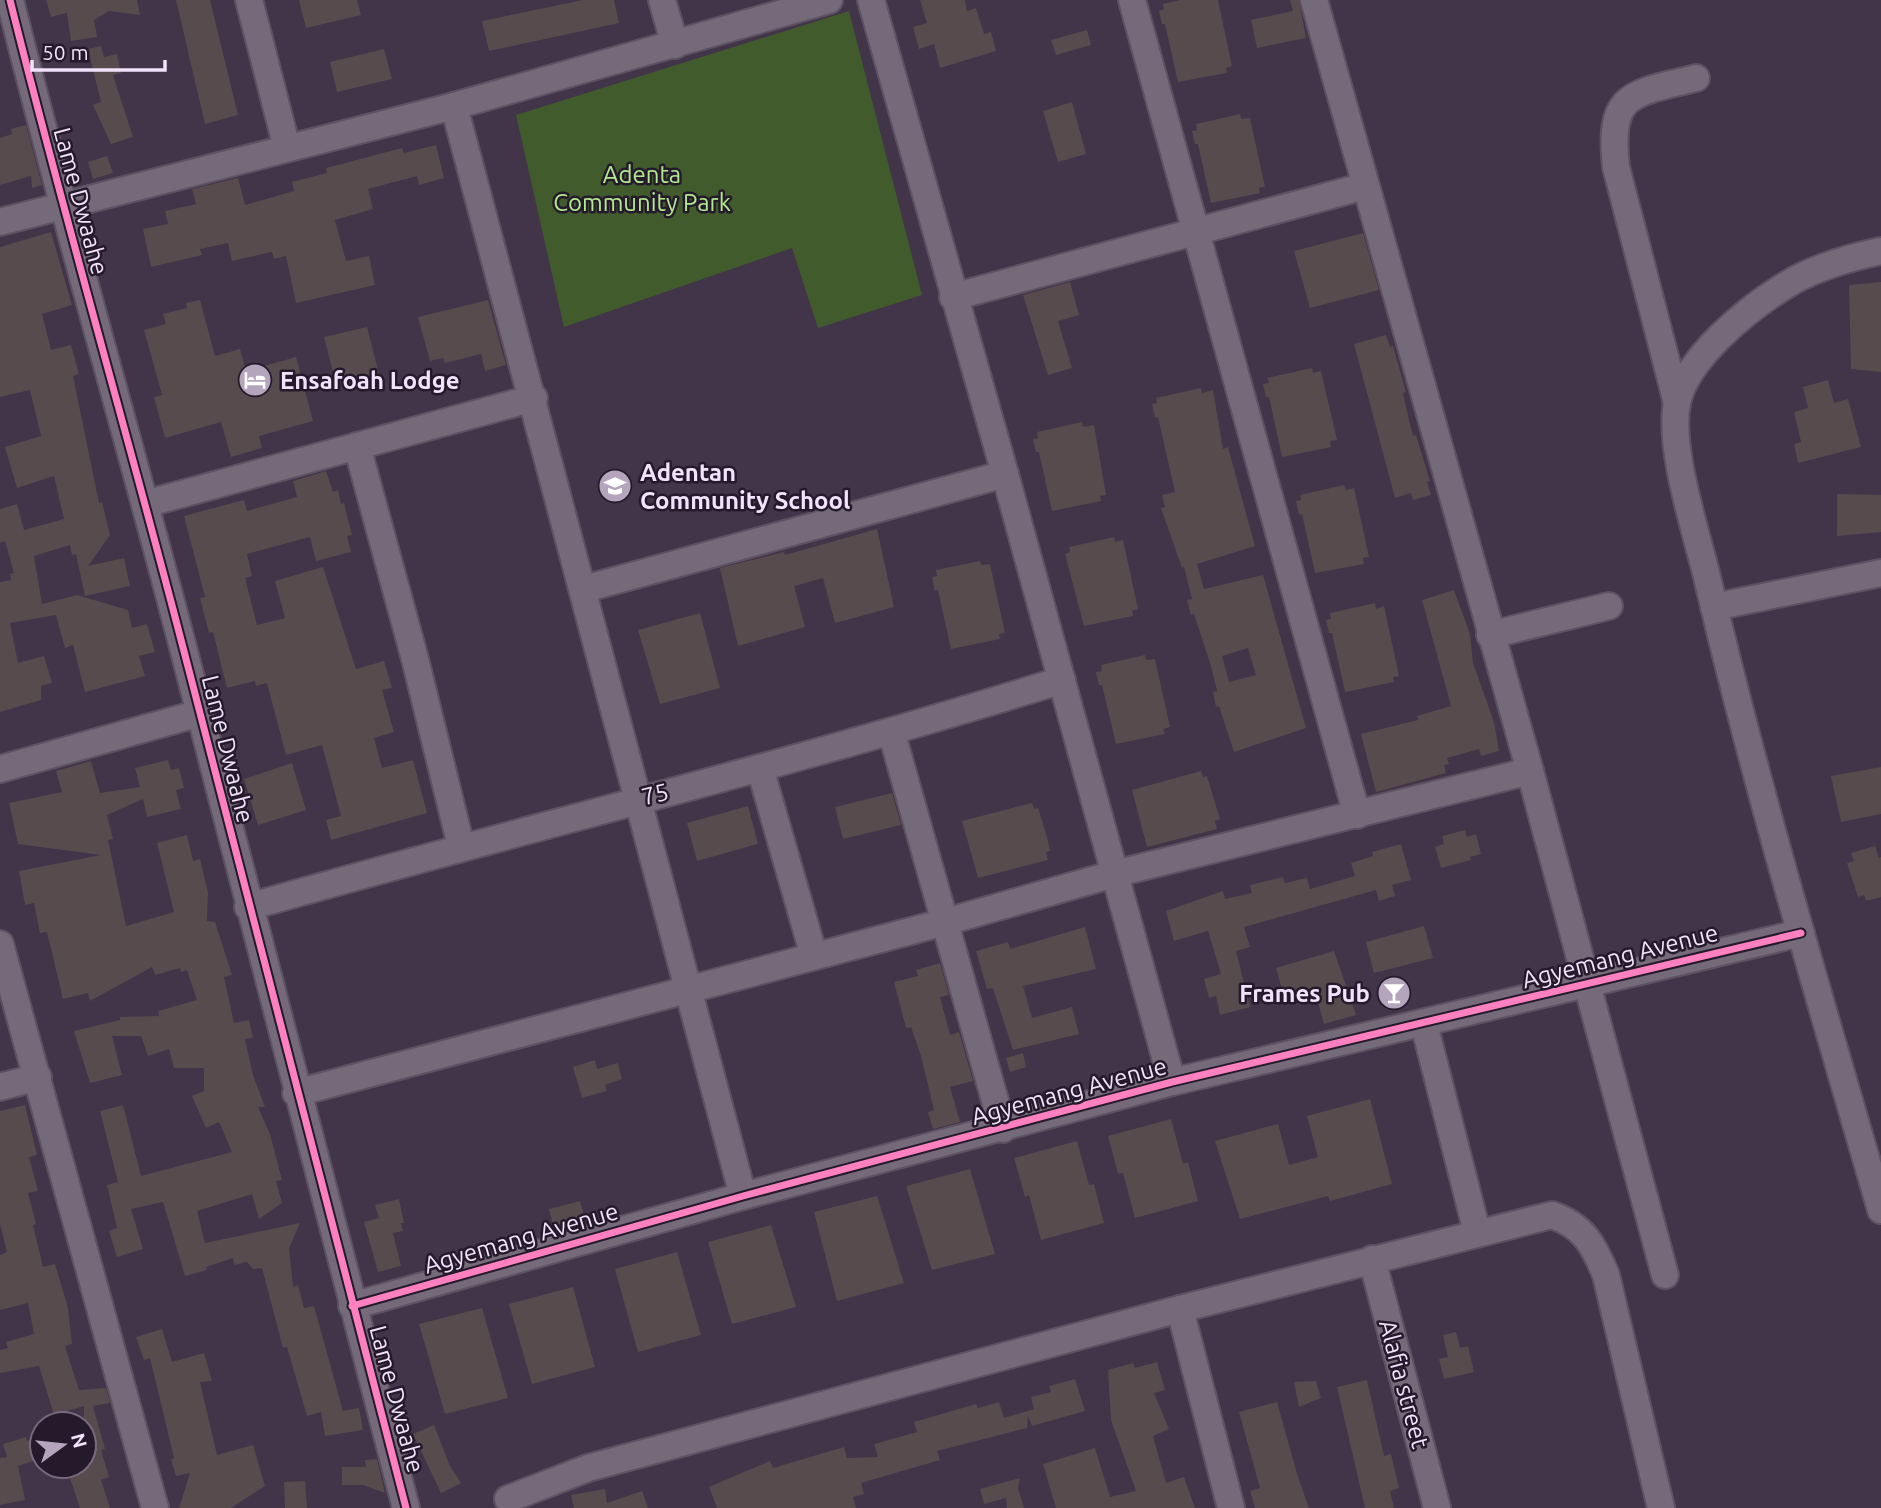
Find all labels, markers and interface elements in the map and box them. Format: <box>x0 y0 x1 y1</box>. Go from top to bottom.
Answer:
scale bar <box>32 28 164 72</box>
text: 50 m <box>42 40 89 64</box>
street label: Lame Dwaahe <box>48 124 114 278</box>
park label: Adenta Community Park <box>553 161 731 216</box>
hotel icon: Ensafoah Lodge <box>236 361 274 399</box>
place label: Ensafoah Lodge <box>280 367 460 394</box>
place label: Adentan Community School <box>640 459 850 514</box>
school or university icon: Adentan Community School <box>596 467 634 505</box>
street label: Lame Dwaahe <box>197 672 259 826</box>
street label: 75 <box>639 778 671 810</box>
street label: Agyemang Avenue <box>1519 919 1721 993</box>
bar icon: Frames Pub <box>1375 974 1413 1012</box>
place label: Frames Pub <box>1239 980 1370 1007</box>
street label: Agyemang Avenue <box>968 1052 1170 1130</box>
street label: Agyemang Avenue <box>421 1197 621 1279</box>
street label: Alafia street <box>1374 1317 1434 1452</box>
street label: Lame Dwaahe <box>364 1322 430 1476</box>
north arrow <box>28 1410 98 1480</box>
text: N <box>67 1431 92 1450</box>

